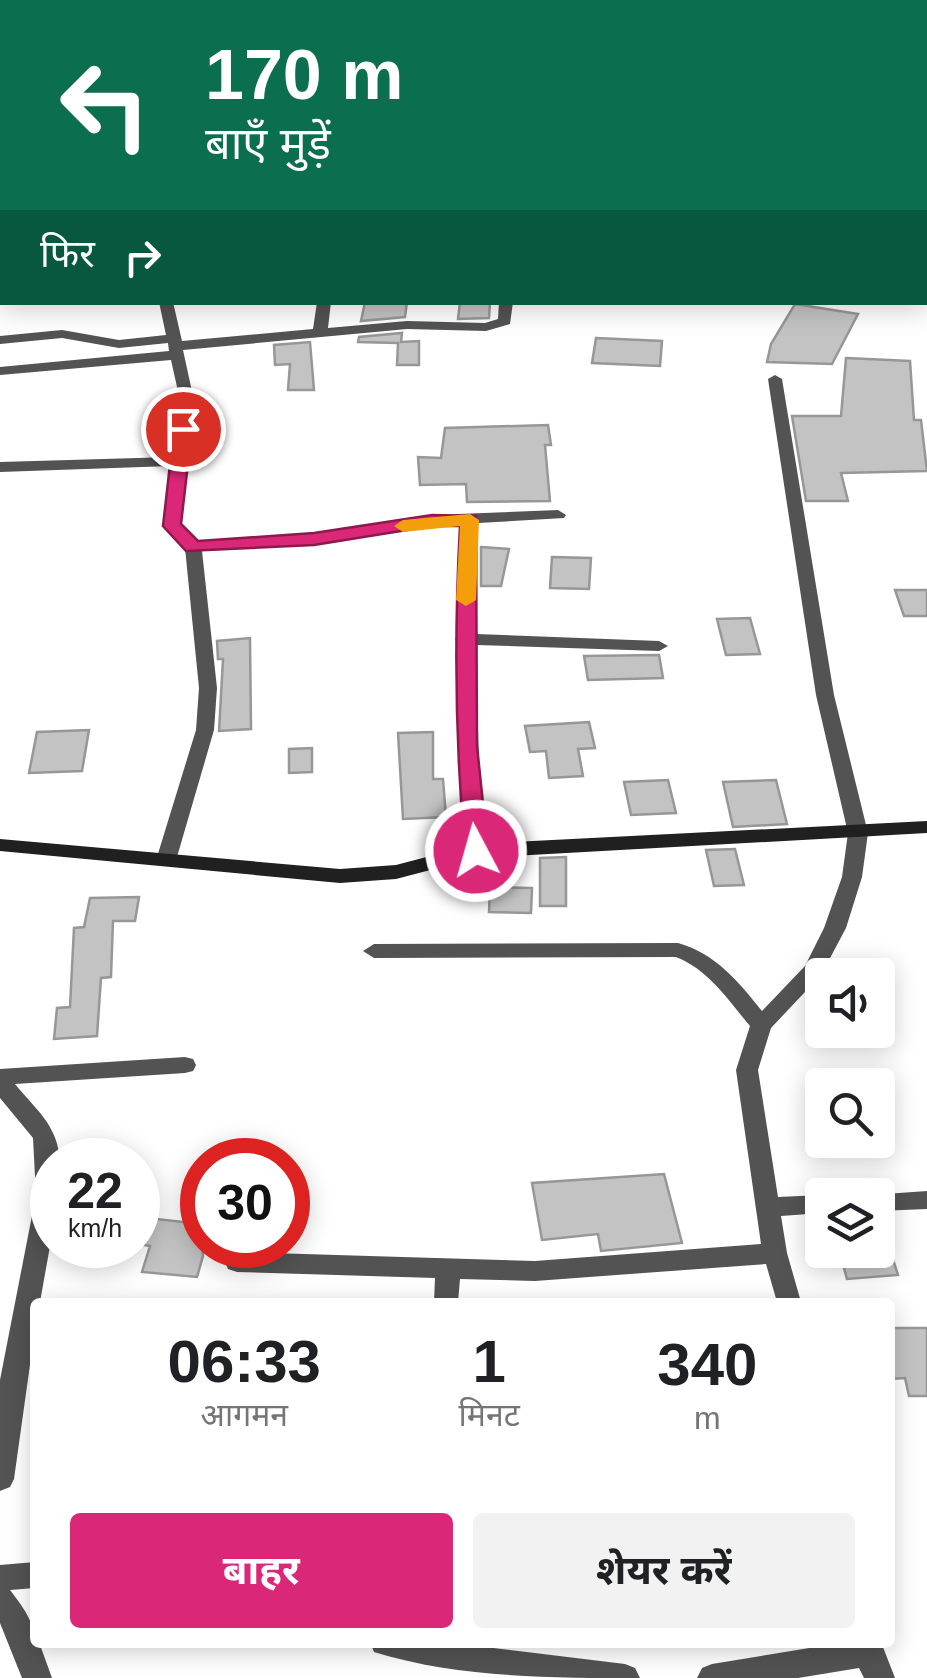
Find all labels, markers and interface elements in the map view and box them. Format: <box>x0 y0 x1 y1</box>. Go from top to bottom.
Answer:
text: 170 m <box>205 36 403 114</box>
icon: left <box>40 40 170 170</box>
text: बाएँ मुड़ें <box>205 118 331 169</box>
icon: right <box>115 230 170 285</box>
text: फिर <box>40 233 95 275</box>
pin <box>141 387 226 472</box>
icon: arrive <box>156 402 211 457</box>
position arrow <box>424 799 528 903</box>
map controls <box>805 958 895 1268</box>
button: sound <box>805 958 895 1048</box>
button: search <box>805 1068 895 1158</box>
speed limit sign: 30 <box>180 1138 310 1268</box>
text: 22 <box>67 1163 123 1219</box>
button: layers <box>805 1178 895 1268</box>
text: km/h <box>68 1214 122 1242</box>
text: 06:33 <box>168 1328 321 1395</box>
text: 1 <box>472 1328 506 1395</box>
text: 340 <box>657 1331 757 1398</box>
text: आगमन <box>200 1397 288 1433</box>
text: मिनट <box>459 1397 520 1433</box>
text: m <box>694 1400 721 1436</box>
button: बाहर <box>70 1513 453 1628</box>
button: शेयर करें <box>473 1513 855 1628</box>

